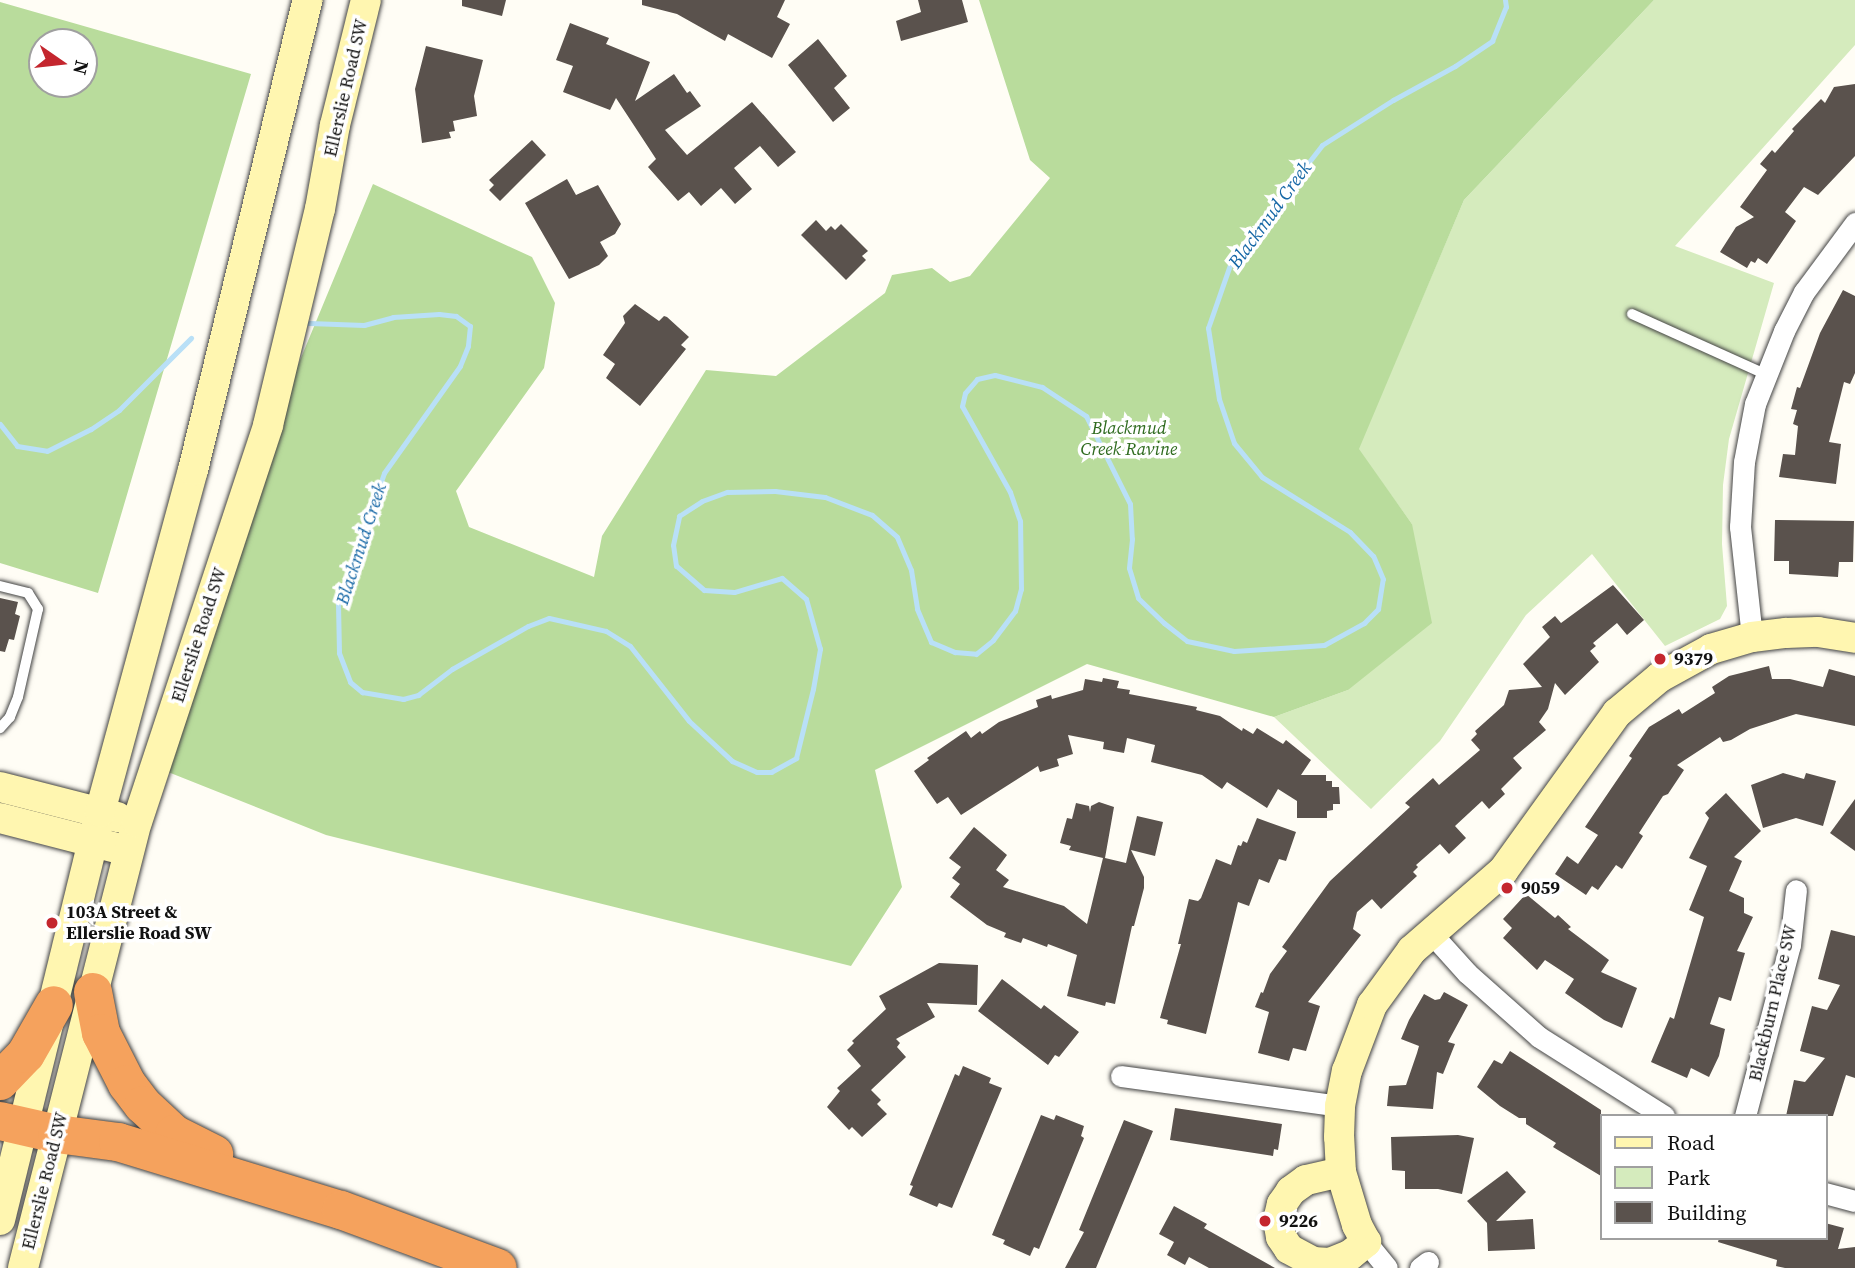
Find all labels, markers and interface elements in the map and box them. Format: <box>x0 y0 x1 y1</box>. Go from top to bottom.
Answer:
street label: Ellerslie Road SW <box>320 17 372 159</box>
north arrow <box>28 28 98 98</box>
text: N <box>67 58 96 77</box>
water label: Blackmud Creek <box>1224 157 1316 273</box>
park label: Blackmud Creek Ravine <box>1081 418 1177 460</box>
water label: Blackmud Creek <box>331 480 391 608</box>
street label: Ellerslie Road SW <box>167 565 231 705</box>
place label: 9379 <box>1674 648 1713 670</box>
marker: 9379 <box>1652 651 1668 667</box>
place label: 9059 <box>1521 877 1560 899</box>
marker: 9059 <box>1499 880 1515 896</box>
place label: 103A Street & Ellerslie Road SW <box>66 902 212 944</box>
marker: 103A Street & Ellerslie Road SW <box>44 915 60 931</box>
street label: Blackburn Place SW <box>1744 922 1802 1084</box>
street label: Ellerslie Road SW <box>17 1110 73 1252</box>
legend <box>1600 1114 1827 1240</box>
text: Road <box>1667 1128 1715 1157</box>
text: Park <box>1667 1163 1710 1192</box>
text: Building <box>1667 1198 1746 1227</box>
place label: 9226 <box>1279 1210 1318 1232</box>
marker: 9226 <box>1257 1213 1273 1229</box>

